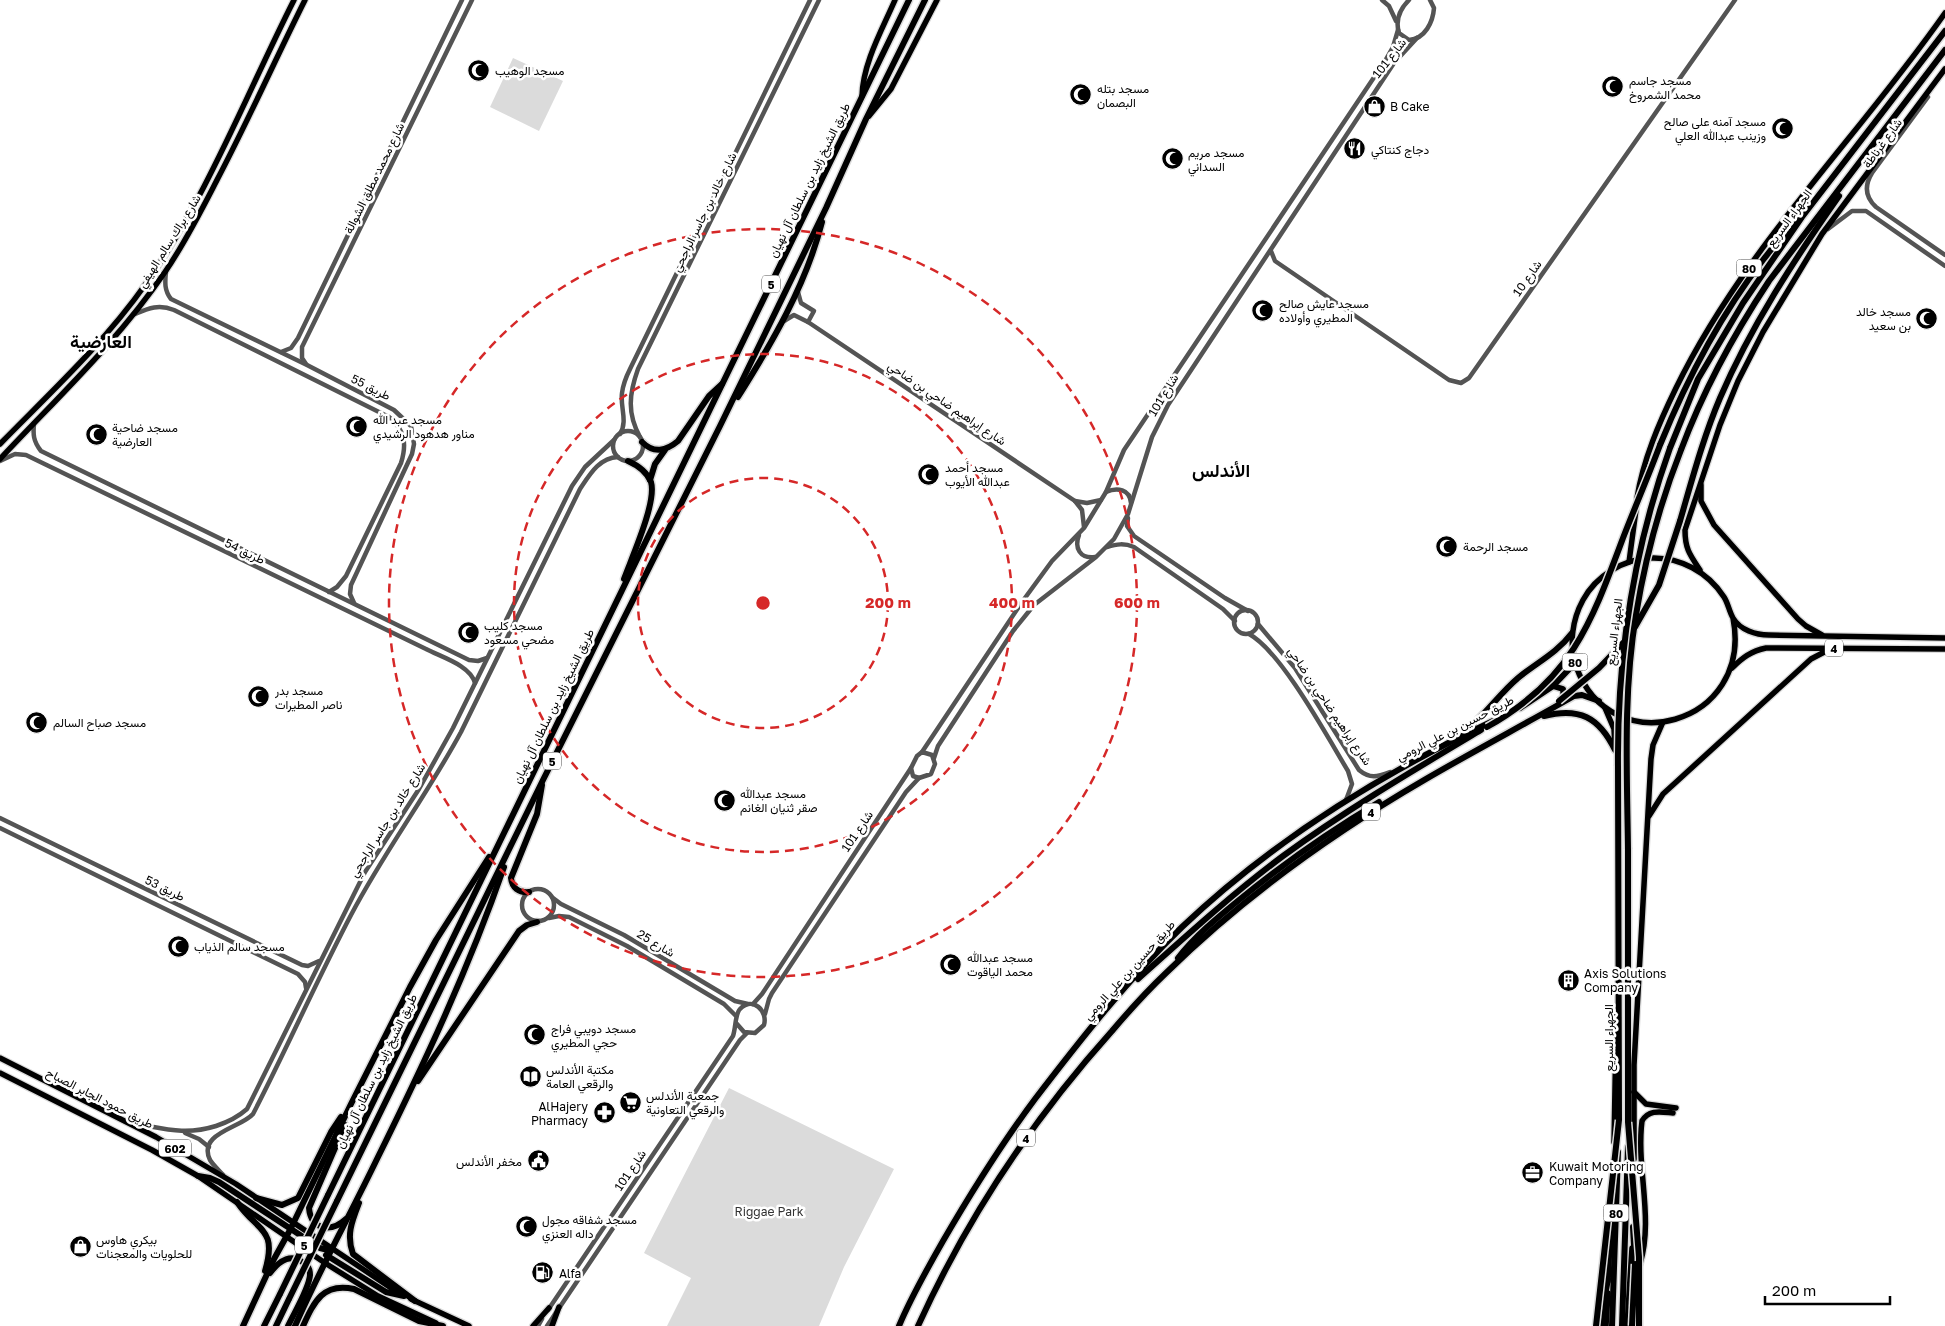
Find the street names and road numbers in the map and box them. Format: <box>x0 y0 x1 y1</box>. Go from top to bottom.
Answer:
street label: شارع 101 <box>1369 35 1411 82</box>
street label: طريق الشيخ زايد بن سلطان آل نهيان <box>765 100 855 261</box>
street label: شارع غرناطة <box>1859 115 1907 172</box>
street label: شارع محمد مطلق الشوالة <box>341 120 409 237</box>
street label: شارع خالد بن جاسر الراجحي <box>668 150 742 276</box>
street label: الجهراء السريع <box>1763 186 1817 251</box>
street label: شارع براك سالم الهيفي <box>134 191 206 292</box>
street label: شارع 10 <box>1509 257 1546 300</box>
road number: 80 <box>1736 260 1762 276</box>
road number: 5 <box>762 276 780 292</box>
street label: شارع إبراهيم ضاحي بن ضاحي <box>883 358 1009 451</box>
street label: طريق 55 <box>348 371 393 404</box>
street label: شارع 101 <box>1145 371 1183 420</box>
street label: طريق 54 <box>222 535 268 568</box>
street label: الجهراء السريع <box>1602 598 1628 667</box>
street label: طريق الشيخ زايد بن سلطان آل نهيان <box>509 626 599 787</box>
road number: 4 <box>1825 640 1843 656</box>
street label: شارع إبراهيم ضاحي بن ضاحي <box>1282 644 1375 770</box>
road number: 80 <box>1562 654 1588 670</box>
street label: طريق حسين بن علي الرومي <box>1394 692 1518 767</box>
road number: 5 <box>543 752 561 769</box>
street label: شارع خالد بن جاسر الراجحي <box>346 760 431 881</box>
road number: 4 <box>1362 804 1380 820</box>
street label: شارع 101 <box>838 808 878 855</box>
street label: طريق 53 <box>142 872 188 905</box>
street label: طريق حسين بن علي الرومي <box>1080 917 1180 1025</box>
street label: شارع 25 <box>634 926 677 962</box>
street label: طريق الشيخ زايد بن سلطان آل نهيان <box>332 991 422 1152</box>
street label: الجهراء السريع <box>1601 1004 1618 1072</box>
street label: طريق حمود الجابر الصباح <box>43 1065 156 1133</box>
road number: 4 <box>1017 1130 1035 1146</box>
road number: 602 <box>159 1140 191 1156</box>
street label: شارع 101 <box>611 1147 651 1194</box>
road number: 80 <box>1604 1204 1628 1222</box>
road number: 5 <box>295 1236 313 1254</box>

